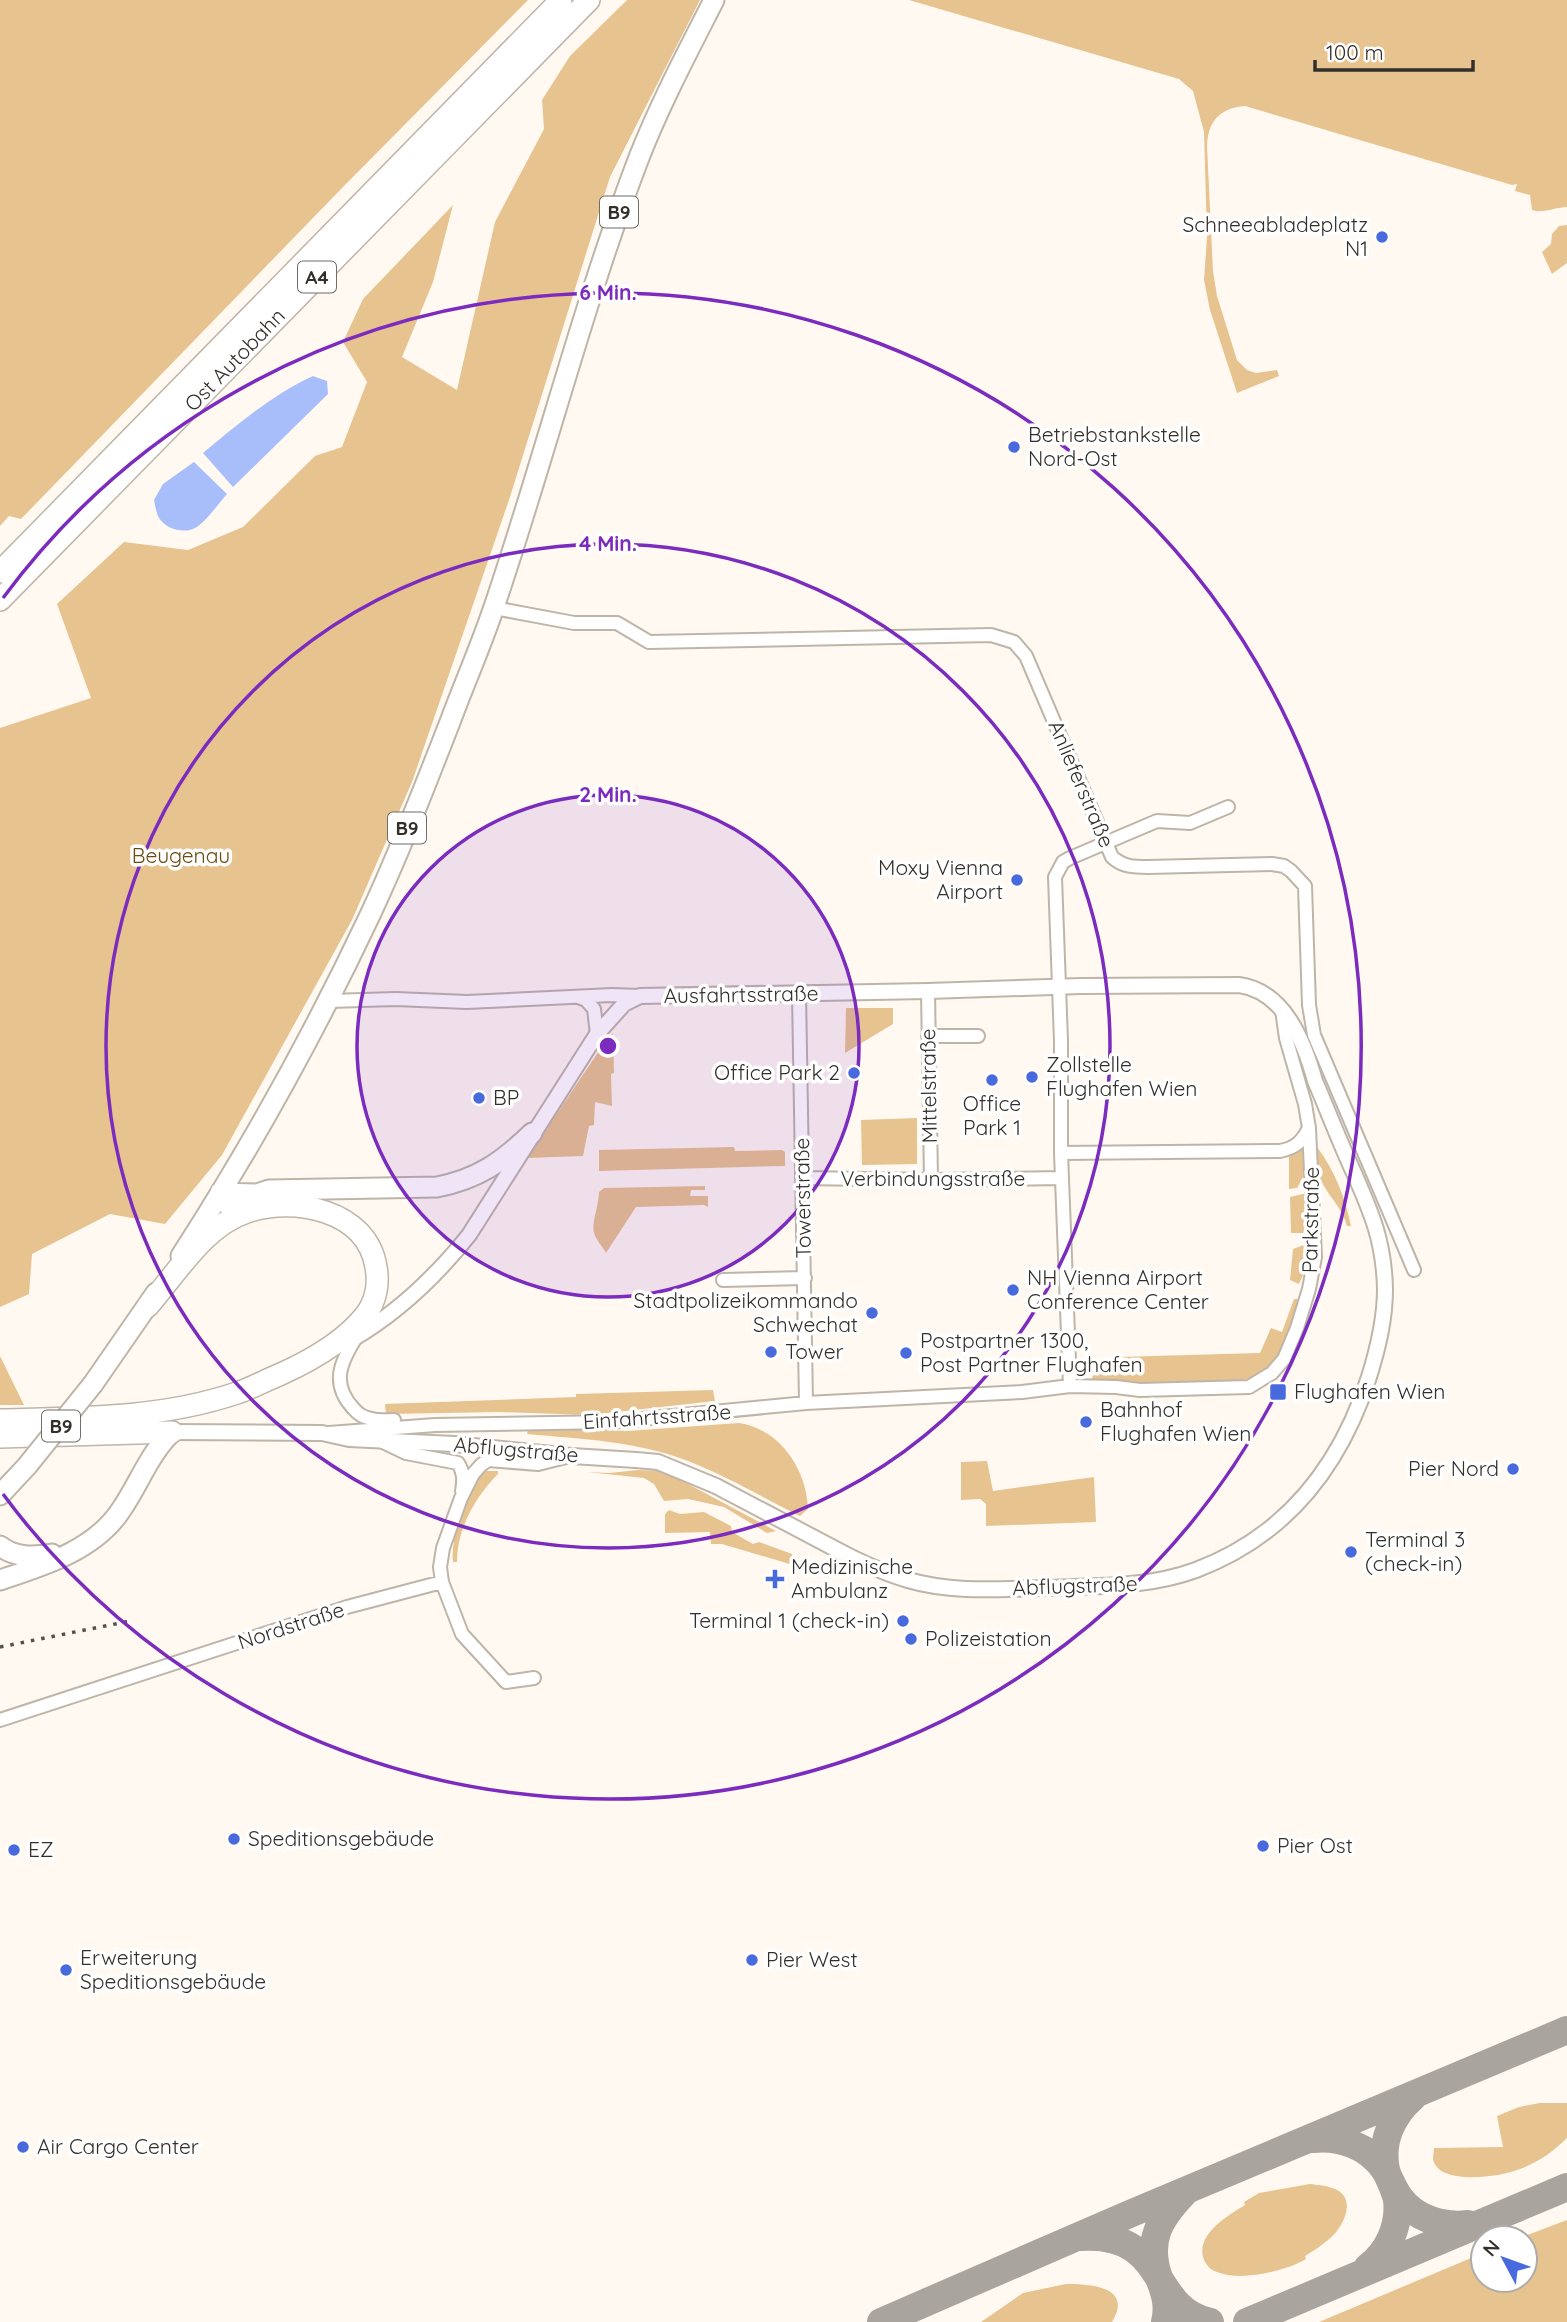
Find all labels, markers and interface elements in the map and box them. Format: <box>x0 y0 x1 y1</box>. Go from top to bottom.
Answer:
scale bar <box>1315 28 1472 72</box>
text: 100 m <box>1326 39 1384 65</box>
road number: B9 <box>600 196 638 228</box>
place label: Schneeabladeplatz N1 <box>1182 211 1368 261</box>
marker: Schneeabladeplatz N1 <box>1374 229 1390 245</box>
road number: A4 <box>298 262 336 292</box>
text: 6 Min. <box>579 279 637 305</box>
street label: Ost Autobahn <box>179 302 290 416</box>
place label: Betriebstankstelle Nord-Ost <box>1028 421 1201 471</box>
marker: Betriebstankstelle Nord-Ost <box>1006 439 1022 455</box>
text: 4 Min. <box>579 530 637 556</box>
street label: Anlieferstraße <box>1043 716 1120 851</box>
text: 2 Min. <box>579 781 637 807</box>
road number: B9 <box>388 813 426 844</box>
park label: Beugenau <box>132 842 230 868</box>
place label: Moxy Vienna Airport <box>878 854 1003 904</box>
marker: Moxy Vienna Airport <box>1009 872 1025 888</box>
street label: Ausfahrtsstraße <box>663 980 819 1008</box>
street label: Mittelstraße <box>914 1028 942 1144</box>
centre of rings <box>596 1034 620 1058</box>
place label: Zollstelle Flughafen Wien <box>1046 1051 1197 1101</box>
place label: Office Park 2 <box>714 1059 840 1085</box>
marker: Office Park 2 <box>846 1065 862 1081</box>
marker: Zollstelle Flughafen Wien <box>1024 1069 1040 1085</box>
marker: Office Park 1 <box>984 1072 1000 1088</box>
place label: BP <box>493 1084 519 1110</box>
marker: BP <box>471 1090 487 1106</box>
place label: Office Park 1 <box>963 1090 1021 1140</box>
street label: Towerstraße <box>788 1137 816 1259</box>
street label: Verbindungsstraße <box>841 1165 1025 1191</box>
street label: Parkstraße <box>1296 1167 1324 1273</box>
place label: NH Vienna Airport Conference Center <box>1027 1264 1209 1314</box>
marker: NH Vienna Airport Conference Center <box>1005 1282 1021 1298</box>
place label: Stadtpolizeikommando Schwechat <box>634 1287 858 1337</box>
marker: Stadtpolizeikommando Schwechat <box>864 1305 880 1321</box>
place label: Postpartner 1300, Post Partner Flughafen <box>920 1327 1143 1377</box>
place label: Tower <box>785 1338 844 1364</box>
marker: Tower <box>763 1344 779 1360</box>
marker: Postpartner 1300, Post Partner Flughafen <box>898 1345 914 1361</box>
place label: Flughafen Wien <box>1294 1378 1445 1404</box>
marker: Flughafen Wien <box>1268 1382 1288 1402</box>
place label: Bahnhof Flughafen Wien <box>1100 1396 1251 1446</box>
street label: Einfahrtsstraße <box>582 1398 732 1434</box>
road number: B9 <box>42 1410 80 1442</box>
marker: Bahnhof Flughafen Wien <box>1078 1414 1094 1430</box>
street label: Abflugstraße <box>452 1431 580 1467</box>
place label: Pier Nord <box>1408 1455 1499 1481</box>
marker: Pier Nord <box>1505 1461 1521 1477</box>
place label: Terminal 3 (check-in) <box>1365 1526 1465 1576</box>
marker: Terminal 3 (check-in) <box>1343 1544 1359 1560</box>
place label: Medizinische Ambulanz <box>791 1553 913 1603</box>
marker: Medizinische Ambulanz <box>765 1569 785 1589</box>
street label: Abflugstraße <box>1012 1570 1138 1600</box>
street label: Nordstraße <box>234 1596 347 1654</box>
place label: Terminal 1 (check-in) <box>689 1607 889 1633</box>
marker: Terminal 1 (check-in) <box>895 1613 911 1629</box>
place label: Polizeistation <box>925 1625 1052 1651</box>
marker: Polizeistation <box>903 1631 919 1647</box>
place label: Speditionsgebäude <box>248 1825 434 1851</box>
marker: Speditionsgebäude <box>226 1831 242 1847</box>
place label: Pier Ost <box>1277 1832 1353 1858</box>
place label: EZ <box>28 1836 53 1862</box>
marker: Pier Ost <box>1255 1838 1271 1854</box>
marker: EZ <box>6 1842 22 1858</box>
place label: Erweiterung Speditionsgebäude <box>80 1944 266 1994</box>
place label: Pier West <box>766 1946 858 1972</box>
marker: Pier West <box>744 1952 760 1968</box>
marker: Erweiterung Speditionsgebäude <box>58 1962 74 1978</box>
place label: Air Cargo Center <box>37 2133 199 2159</box>
marker: Air Cargo Center <box>15 2139 31 2155</box>
north arrow <box>1469 2224 1539 2294</box>
text: N <box>1478 2235 1505 2261</box>

